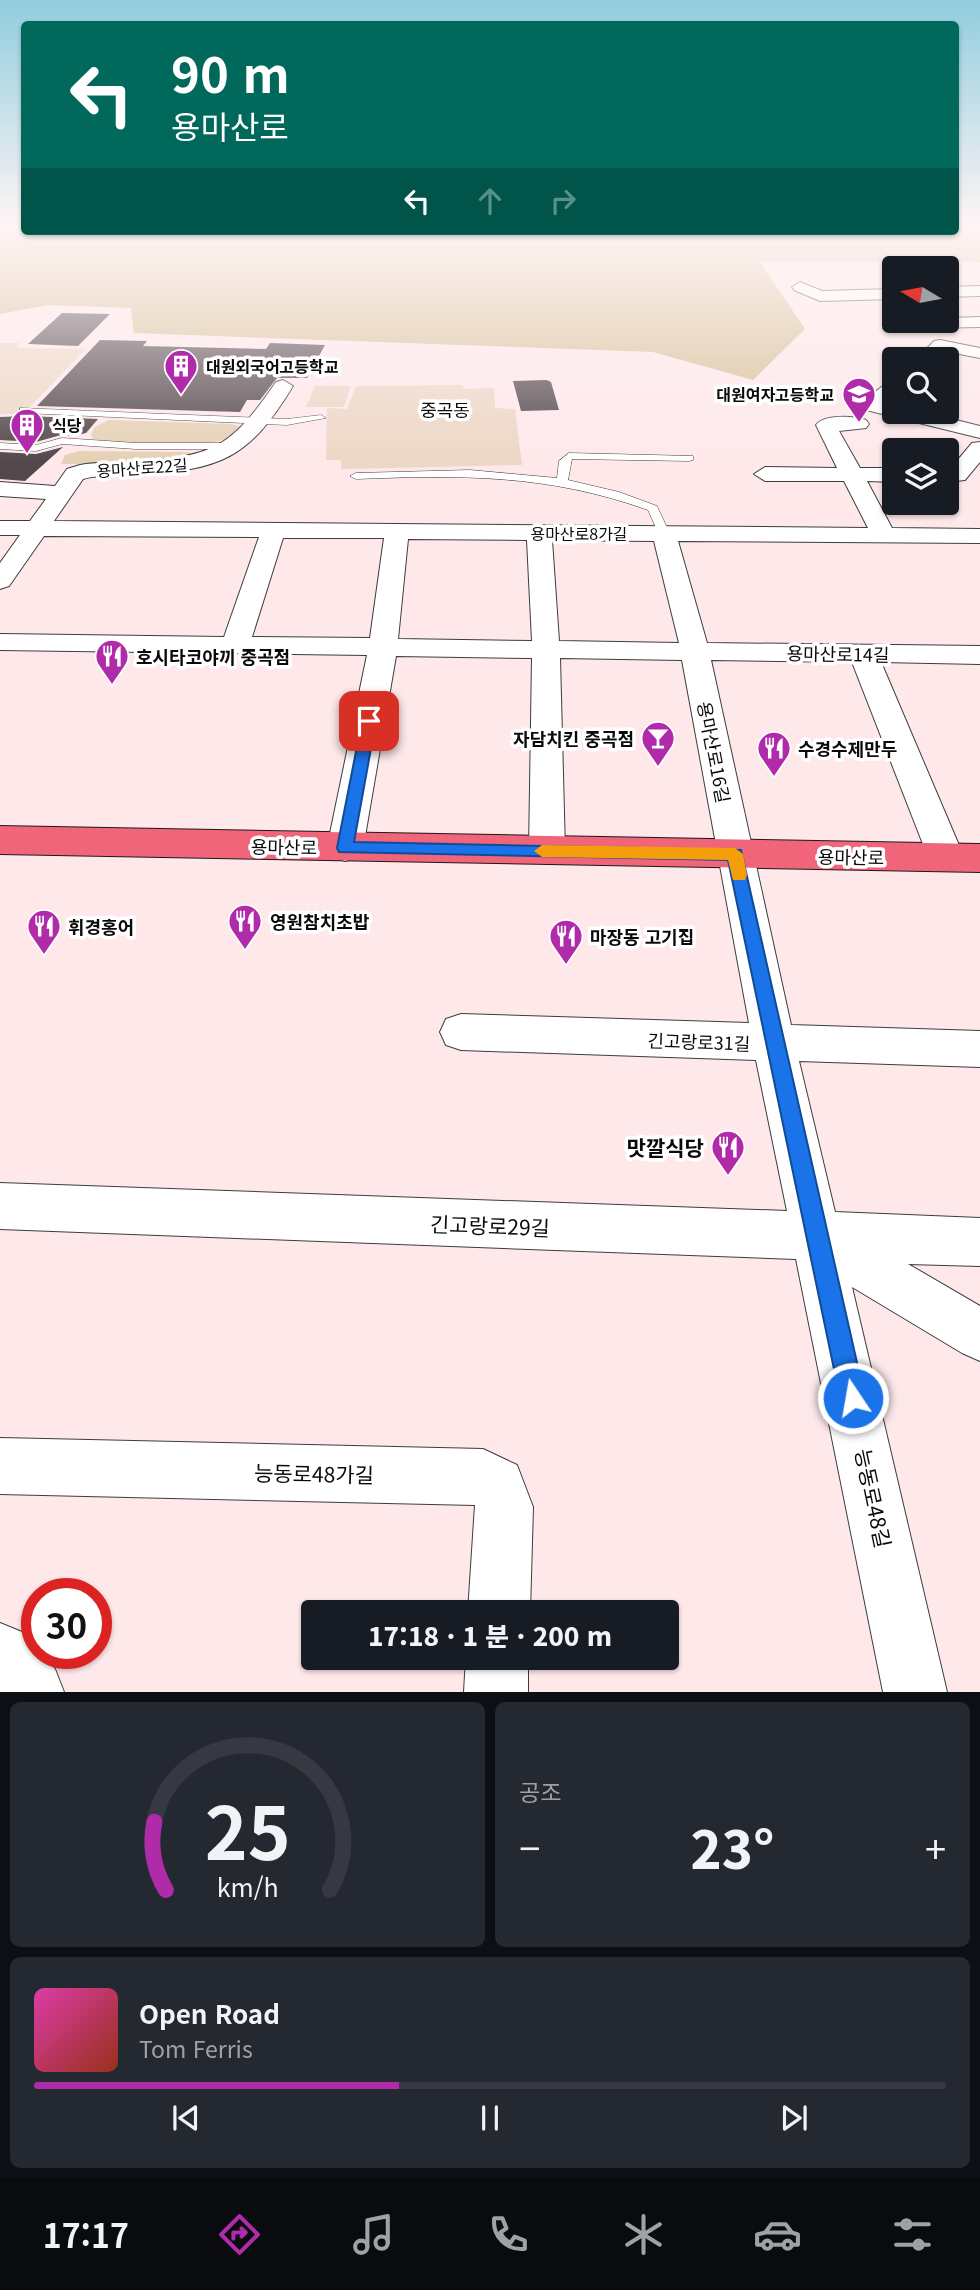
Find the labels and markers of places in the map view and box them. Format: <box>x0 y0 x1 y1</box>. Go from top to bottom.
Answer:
building icon: 대원외국어고등학교 <box>162 347 200 396</box>
place label: 대원외국어고등학교 <box>206 354 339 378</box>
school or university icon: 대원여자고등학교 <box>840 375 878 424</box>
place label: 대원여자고등학교 <box>716 382 834 406</box>
building icon: 식당 <box>8 406 46 455</box>
place label: 식당 <box>52 413 82 437</box>
restaurant icon: 호시타코야끼 중곡점 <box>93 637 131 686</box>
place label: 호시타코야끼 중곡점 <box>136 643 290 669</box>
pin <box>339 691 399 751</box>
bar icon: 자담치킨 중곡점 <box>639 719 677 768</box>
place label: 자담치킨 중곡점 <box>513 725 634 751</box>
restaurant icon: 수경수제만두 <box>755 729 793 778</box>
place label: 수경수제만두 <box>798 735 897 761</box>
restaurant icon: 영원참치초밥 <box>226 902 264 951</box>
restaurant icon: 휘경홍어 <box>25 907 63 956</box>
place label: 영원참치초밥 <box>270 908 370 934</box>
place label: 휘경홍어 <box>68 913 134 939</box>
restaurant icon: 마장동 고기집 <box>547 917 585 966</box>
place label: 마장동 고기집 <box>590 923 694 949</box>
restaurant icon: 맛깔식당 <box>709 1128 747 1177</box>
place label: 맛깔식당 <box>627 1132 704 1162</box>

